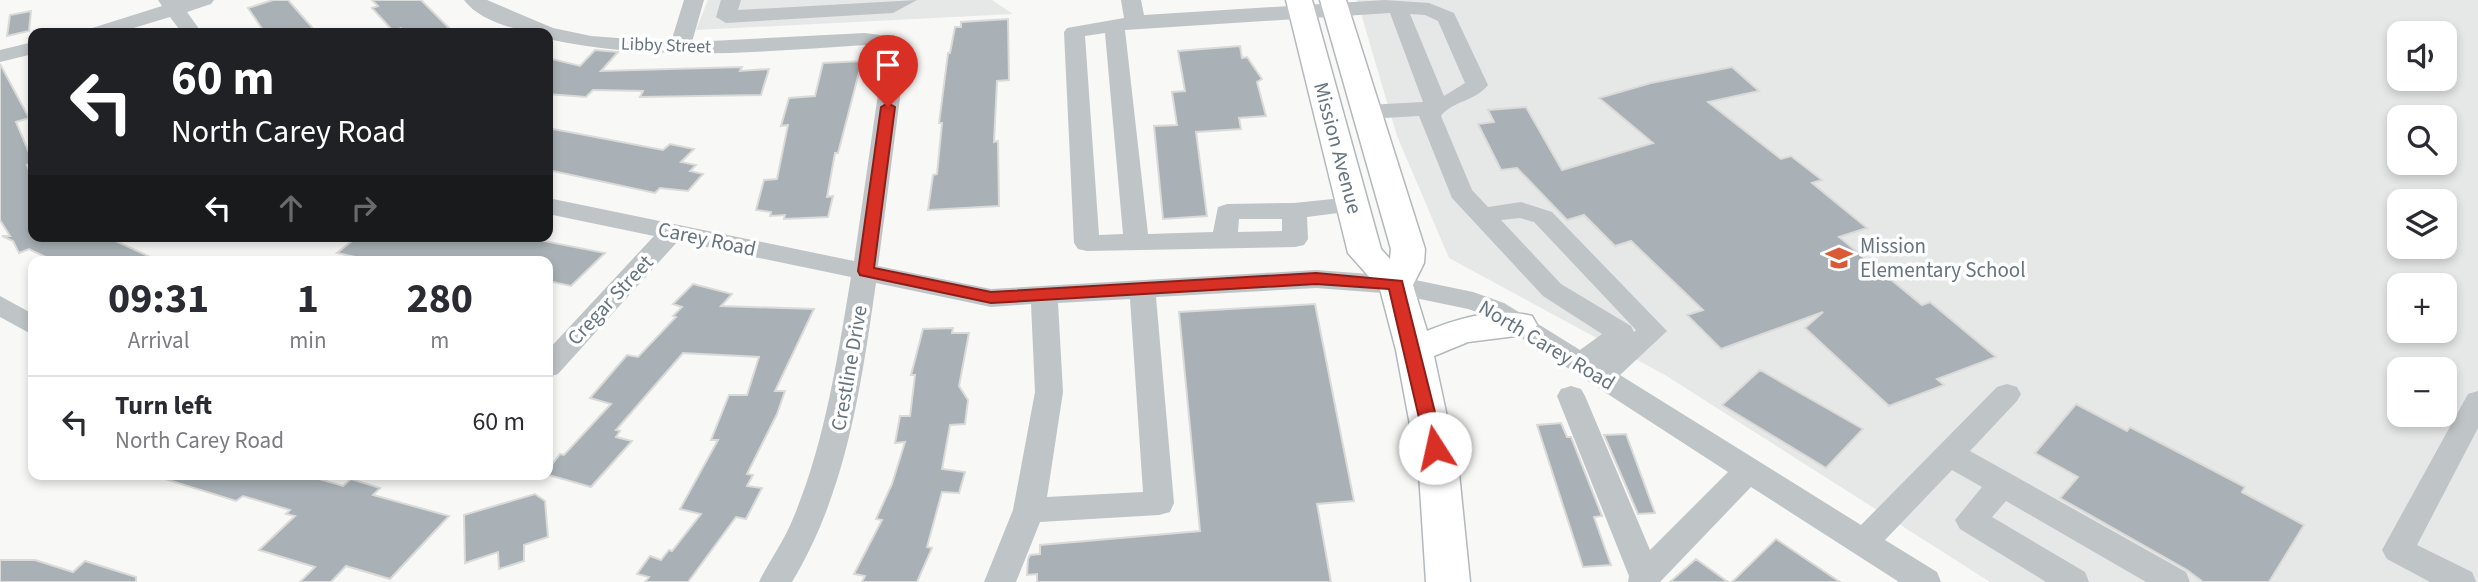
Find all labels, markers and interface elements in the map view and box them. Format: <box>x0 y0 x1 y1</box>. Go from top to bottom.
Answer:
map controls <box>2387 21 2457 427</box>
button: sound <box>2387 21 2457 91</box>
street label: Libby Street <box>621 31 711 60</box>
pin <box>858 35 918 107</box>
text: 60 m <box>171 44 275 114</box>
icon: arrive <box>869 46 907 84</box>
icon: left <box>56 56 147 147</box>
street label: Mission Avenue <box>1306 79 1370 217</box>
button: search <box>2387 105 2457 175</box>
text: North Carey Road <box>171 109 406 155</box>
icon: left <box>199 189 237 227</box>
icon: ahead <box>272 189 310 227</box>
icon: right <box>345 189 383 227</box>
button: layers <box>2387 189 2457 259</box>
street label: Carey Road <box>655 214 759 264</box>
place label: Mission Elementary School <box>1860 231 2026 285</box>
school or university icon: Mission Elementary School <box>1824 243 1854 273</box>
street label: Cregar Street <box>560 248 660 352</box>
text: 09:31 <box>108 269 209 329</box>
text: 1 <box>297 269 319 329</box>
text: 280 <box>406 269 473 329</box>
button: + <box>2387 273 2457 343</box>
street label: North Carey Road <box>1473 292 1621 398</box>
street label: Crestline Drive <box>823 303 875 433</box>
text: Arrival <box>128 324 190 357</box>
text: min <box>289 324 327 357</box>
text: m <box>430 324 449 357</box>
button: − <box>2387 357 2457 427</box>
text: Turn left <box>115 387 212 424</box>
icon: left <box>56 403 94 441</box>
text: 60 m <box>472 403 525 440</box>
position arrow <box>1398 411 1472 485</box>
text: North Carey Road <box>115 424 284 457</box>

